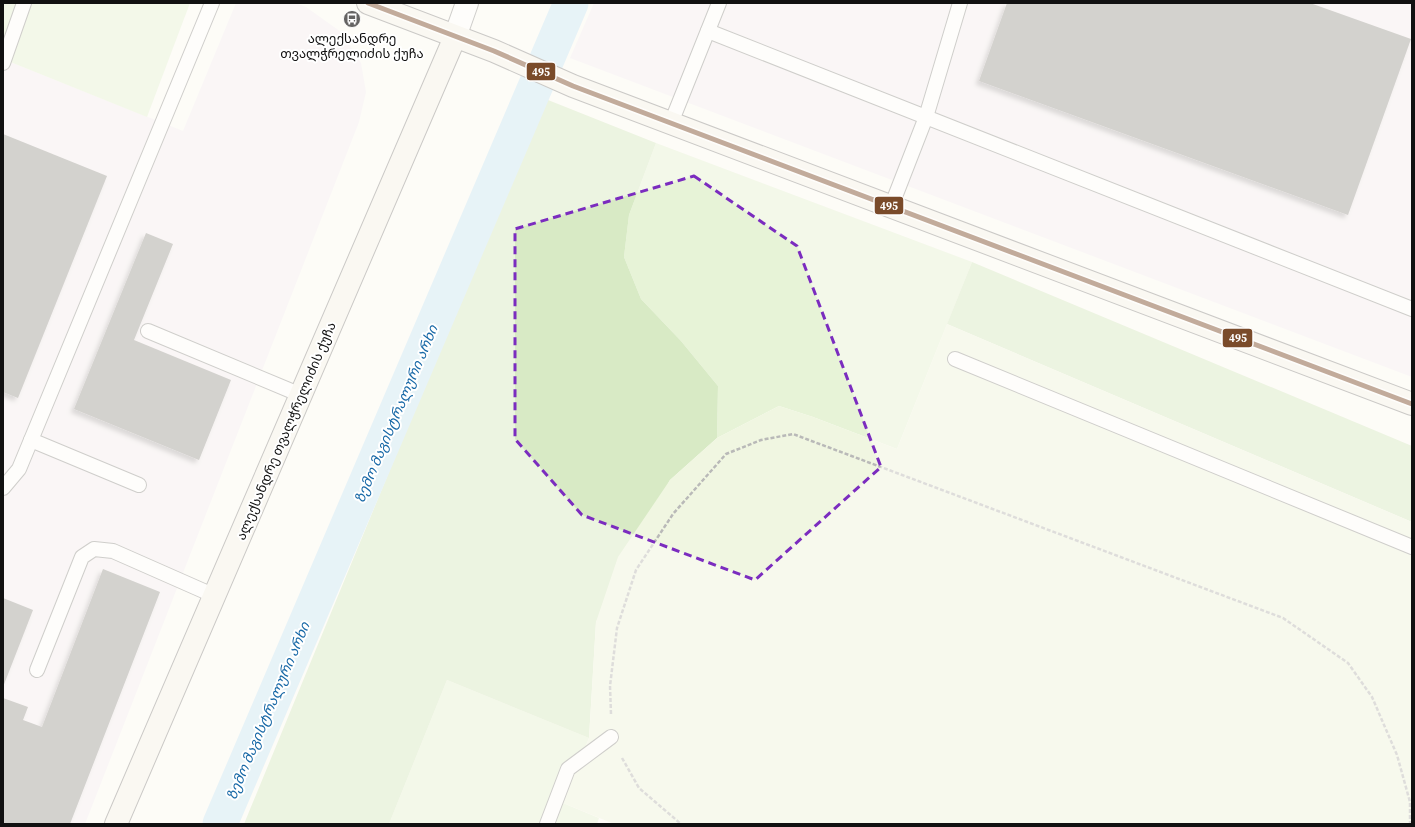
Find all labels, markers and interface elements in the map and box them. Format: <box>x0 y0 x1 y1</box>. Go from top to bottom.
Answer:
bus stop icon: ალექსანდრე თვალჭრელიძის ქუჩა <box>342 9 362 29</box>
place label: ალექსანდრე თვალჭრელიძის ქუჩა <box>280 30 424 62</box>
line badge: 495 <box>526 62 556 81</box>
text: 495 <box>532 65 550 80</box>
line badge: 495 <box>874 196 904 215</box>
text: 495 <box>880 199 898 214</box>
street label: ალექსანდრე თვალჭრელიძის ქუჩა <box>232 319 340 543</box>
water label: ზემო მაგისტრალური არხი <box>349 321 443 506</box>
line badge: 495 <box>1222 328 1253 348</box>
text: 495 <box>1229 331 1247 346</box>
water label: ზემო მაგისტრალური არხი <box>221 618 315 803</box>

